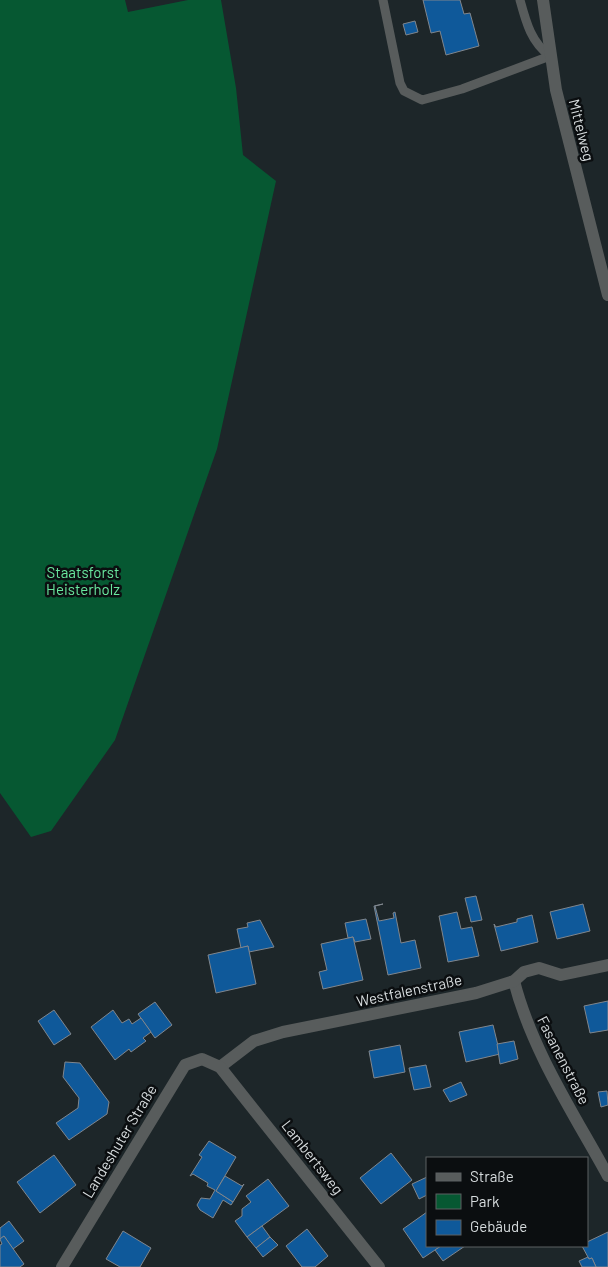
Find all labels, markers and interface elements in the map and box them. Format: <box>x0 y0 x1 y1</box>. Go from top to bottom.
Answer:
street label: Mittelweg <box>566 97 598 163</box>
park label: Staatsforst Heisterholz <box>46 563 120 598</box>
street label: Westfalenstraße <box>355 970 463 1010</box>
street label: Fasanenstraße <box>534 1013 594 1107</box>
street label: Landeshuter Straße <box>78 1081 160 1201</box>
street label: Lambertsweg <box>278 1116 348 1198</box>
legend <box>426 1157 588 1247</box>
text: Straße <box>470 1167 514 1185</box>
text: Park <box>470 1192 500 1210</box>
text: Gebäude <box>470 1217 527 1235</box>

